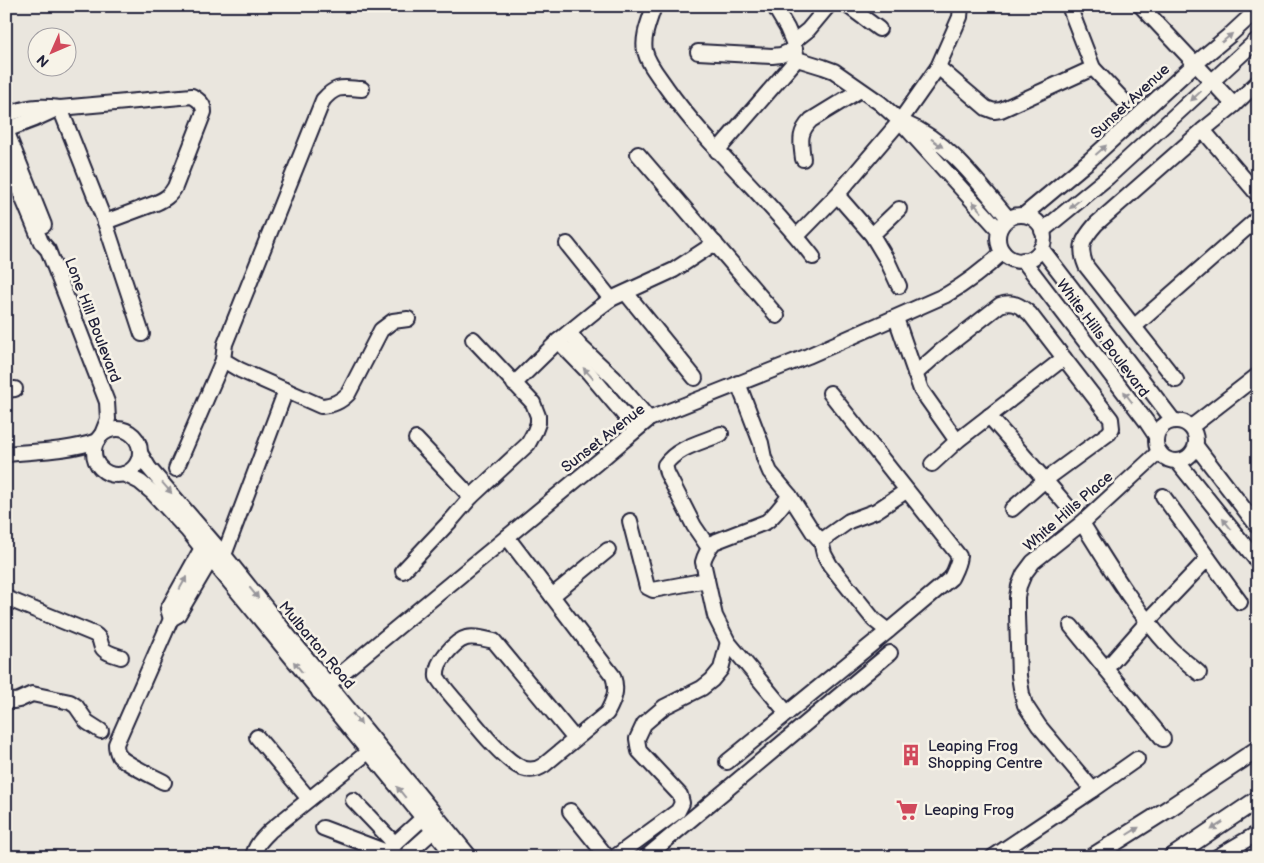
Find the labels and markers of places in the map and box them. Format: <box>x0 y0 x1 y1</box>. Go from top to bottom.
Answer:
place label: Leaping Frog Shopping Centre <box>928 737 1043 773</box>
building icon: Leaping Frog Shopping Centre <box>898 742 924 768</box>
supermarket icon: Leaping Frog <box>894 797 920 823</box>
place label: Leaping Frog <box>924 801 1014 820</box>

